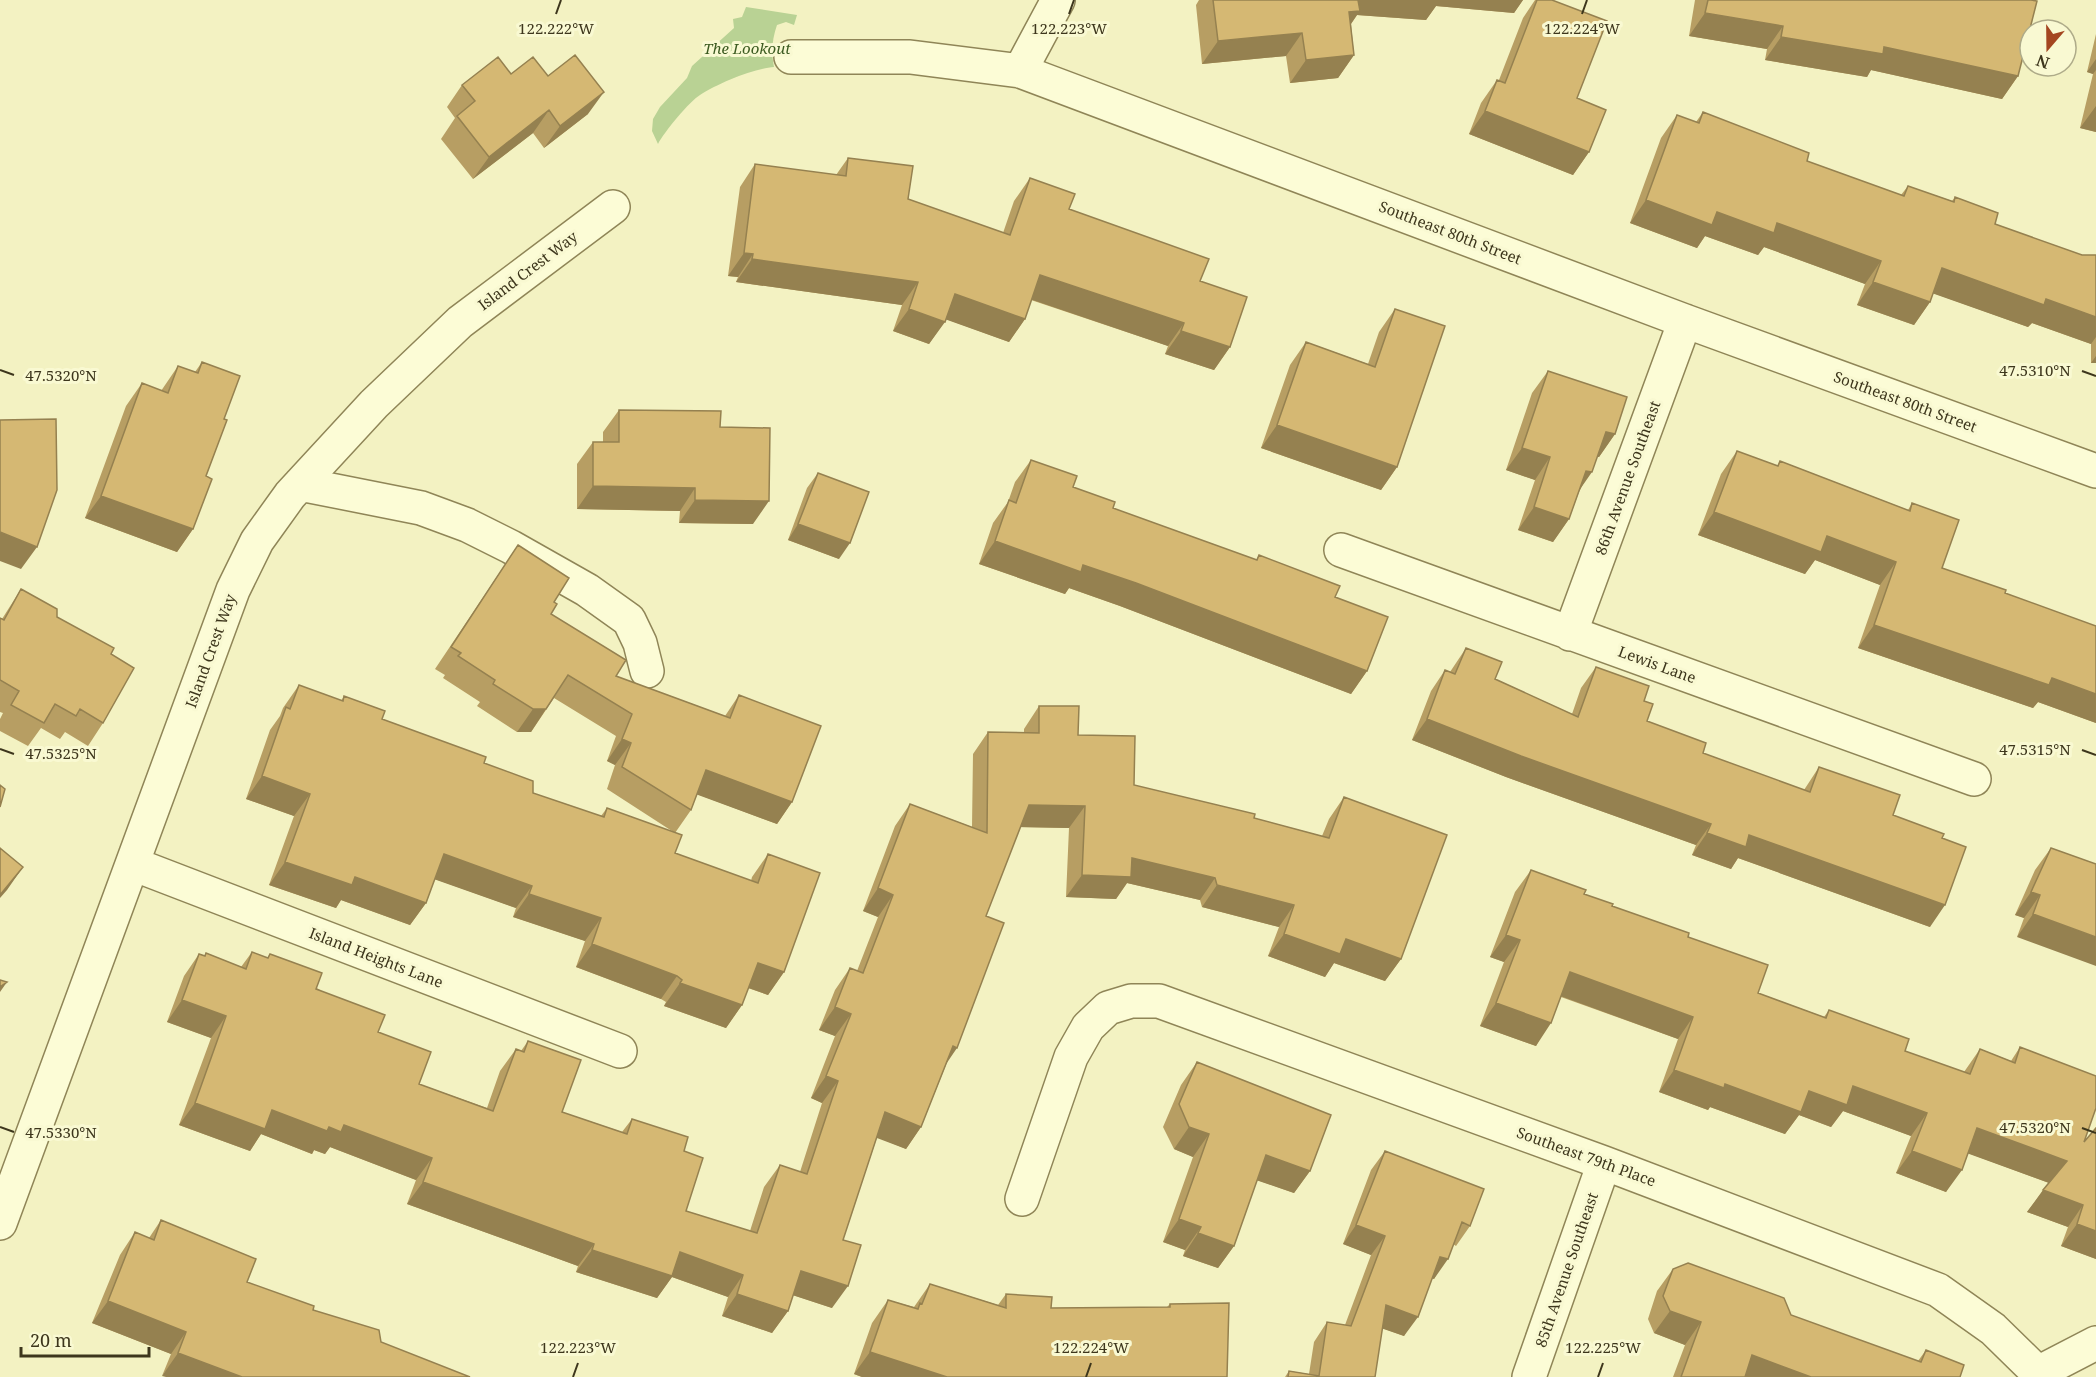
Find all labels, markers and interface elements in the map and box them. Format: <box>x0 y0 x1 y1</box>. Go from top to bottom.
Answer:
text: 122.222°W <box>518 18 594 38</box>
text: 122.223°W <box>1031 18 1107 38</box>
text: 122.224°W <box>1544 18 1620 38</box>
north arrow <box>2018 18 2078 78</box>
park label: The Lookout <box>703 38 791 58</box>
text: N <box>2033 49 2053 75</box>
street label: Southeast 80th Street <box>1376 196 1524 268</box>
street label: Island Crest Way <box>474 226 582 314</box>
text: 47.5310°N <box>1999 360 2071 380</box>
text: 47.5320°N <box>25 365 97 385</box>
street label: Southeast 80th Street <box>1831 366 1980 436</box>
street label: 86th Avenue Southeast <box>1590 398 1664 558</box>
street label: Island Crest Way <box>180 591 240 710</box>
street label: Lewis Lane <box>1616 641 1699 687</box>
text: 47.5315°N <box>1999 739 2071 759</box>
text: 47.5325°N <box>25 743 97 763</box>
street label: Island Heights Lane <box>307 922 446 992</box>
text: 47.5320°N <box>1999 1117 2071 1137</box>
text: 47.5330°N <box>25 1122 97 1142</box>
street label: Southeast 79th Place <box>1514 1122 1659 1191</box>
street label: 85th Avenue Southeast <box>1530 1190 1602 1350</box>
scale bar <box>21 1320 148 1358</box>
text: 20 m <box>30 1328 72 1352</box>
text: 122.223°W <box>540 1337 616 1357</box>
text: 122.224°W <box>1053 1337 1129 1357</box>
text: 122.225°W <box>1565 1337 1641 1357</box>

